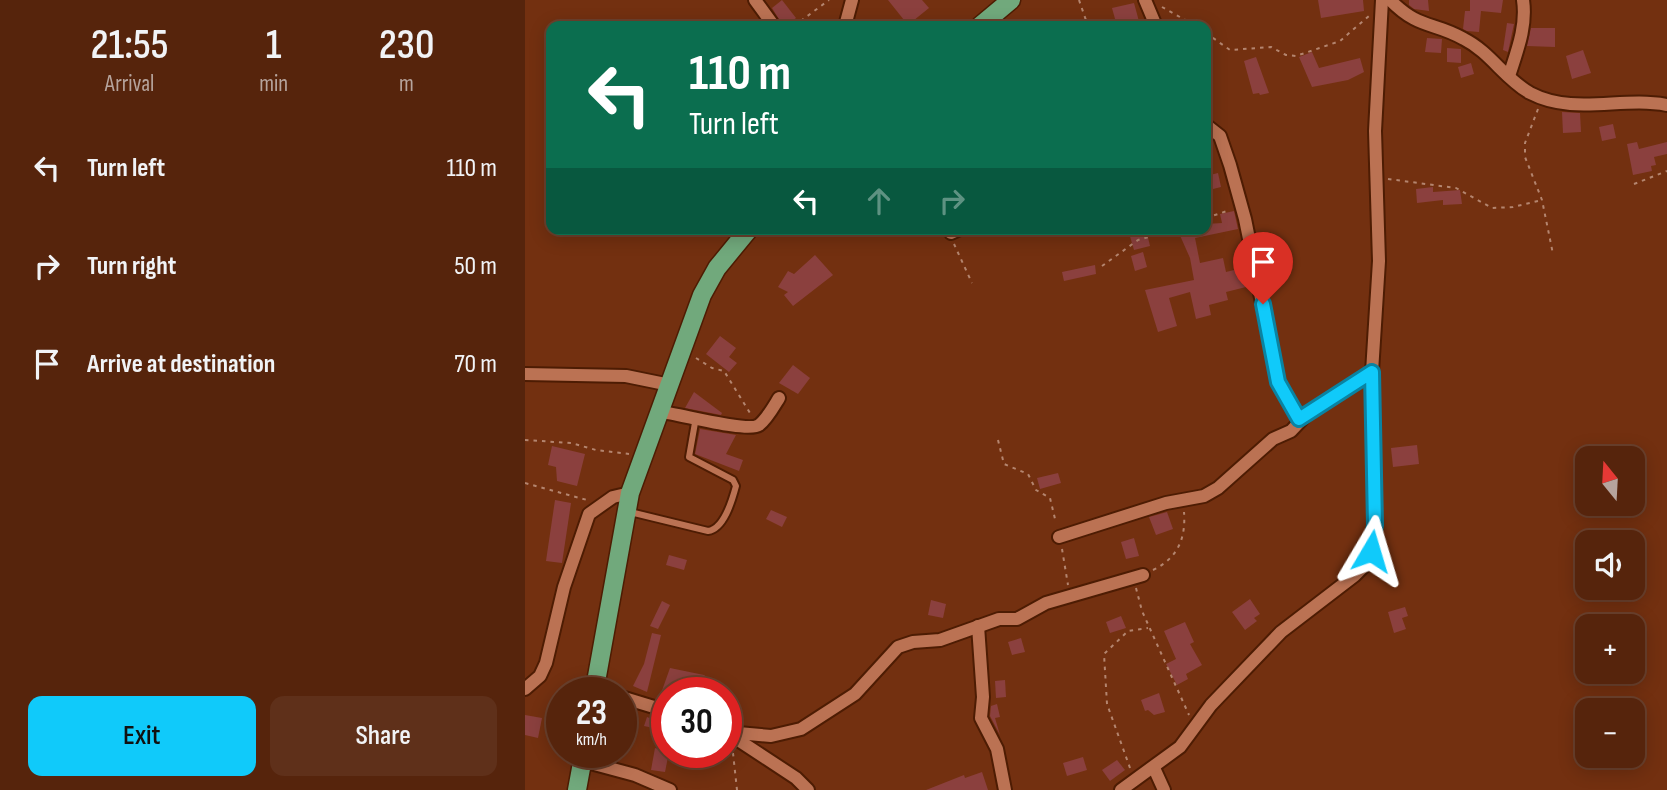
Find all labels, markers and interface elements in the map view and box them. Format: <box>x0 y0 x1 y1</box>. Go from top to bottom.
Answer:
text: 21:55 <box>91 20 169 71</box>
text: 1 <box>266 20 281 71</box>
text: 230 <box>379 20 434 71</box>
text: 110 m <box>689 45 791 104</box>
icon: left <box>574 49 665 140</box>
text: Arrival <box>105 70 154 98</box>
text: min <box>259 70 288 98</box>
text: m <box>399 70 414 98</box>
text: Turn left <box>689 105 779 144</box>
icon: left <box>28 149 66 187</box>
text: Turn left <box>87 153 165 184</box>
text: 110 m <box>446 153 497 184</box>
icon: left <box>787 182 825 220</box>
icon: ahead <box>860 182 898 220</box>
icon: right <box>933 182 971 220</box>
pin <box>1233 232 1293 304</box>
icon: arrive <box>1244 243 1282 281</box>
icon: right <box>28 247 66 285</box>
text: Turn right <box>87 251 176 282</box>
text: 50 m <box>454 251 497 282</box>
icon: arrive <box>28 345 66 383</box>
text: Arrive at destination <box>87 349 275 380</box>
text: 70 m <box>454 349 497 380</box>
north arrow <box>1575 446 1645 516</box>
map controls <box>1575 446 1645 768</box>
position arrow <box>1334 514 1408 588</box>
button: sound <box>1575 530 1645 600</box>
button: + <box>1575 614 1645 684</box>
speed limit sign: 30 <box>651 677 742 768</box>
text: 23 <box>576 692 607 735</box>
button: Exit <box>28 696 256 776</box>
button: Share <box>270 696 497 776</box>
button: − <box>1575 698 1645 768</box>
text: km/h <box>576 729 607 750</box>

